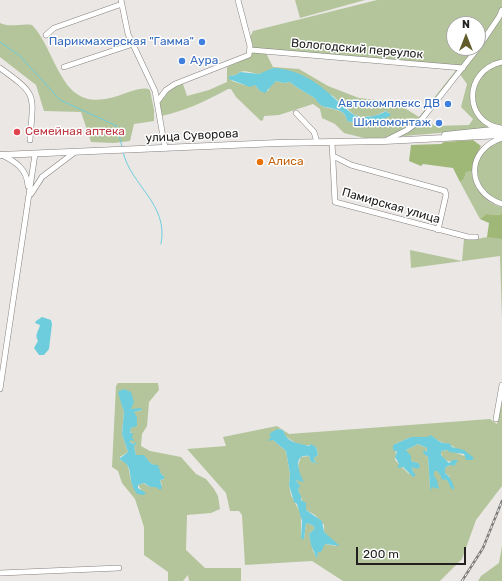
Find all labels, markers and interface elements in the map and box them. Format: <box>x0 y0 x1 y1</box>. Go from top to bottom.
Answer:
north arrow <box>446 16 486 56</box>
text: N <box>462 18 470 31</box>
place label: Парикмахерская "Гамма" <box>49 35 194 49</box>
street label: Вологодский переулок <box>290 36 424 62</box>
marker: Парикмахерская "Гамма" <box>197 37 207 47</box>
place label: Аура <box>190 54 218 68</box>
marker: Аура <box>177 56 187 66</box>
place label: Автокомплекс ДВ <box>338 97 440 111</box>
marker: Автокомплекс ДВ <box>443 99 453 109</box>
place label: Шиномонтаж <box>353 116 431 130</box>
marker: Шиномонтаж <box>434 118 444 128</box>
place label: Семейная аптека <box>25 125 125 139</box>
street label: улица Суворова <box>145 126 239 146</box>
marker: Семейная аптека <box>12 127 22 137</box>
place label: Алиса <box>268 155 304 169</box>
marker: Алиса <box>255 157 265 167</box>
street label: Памирская улица <box>340 185 442 227</box>
scale bar <box>358 539 468 565</box>
text: 200 m <box>363 547 399 561</box>

